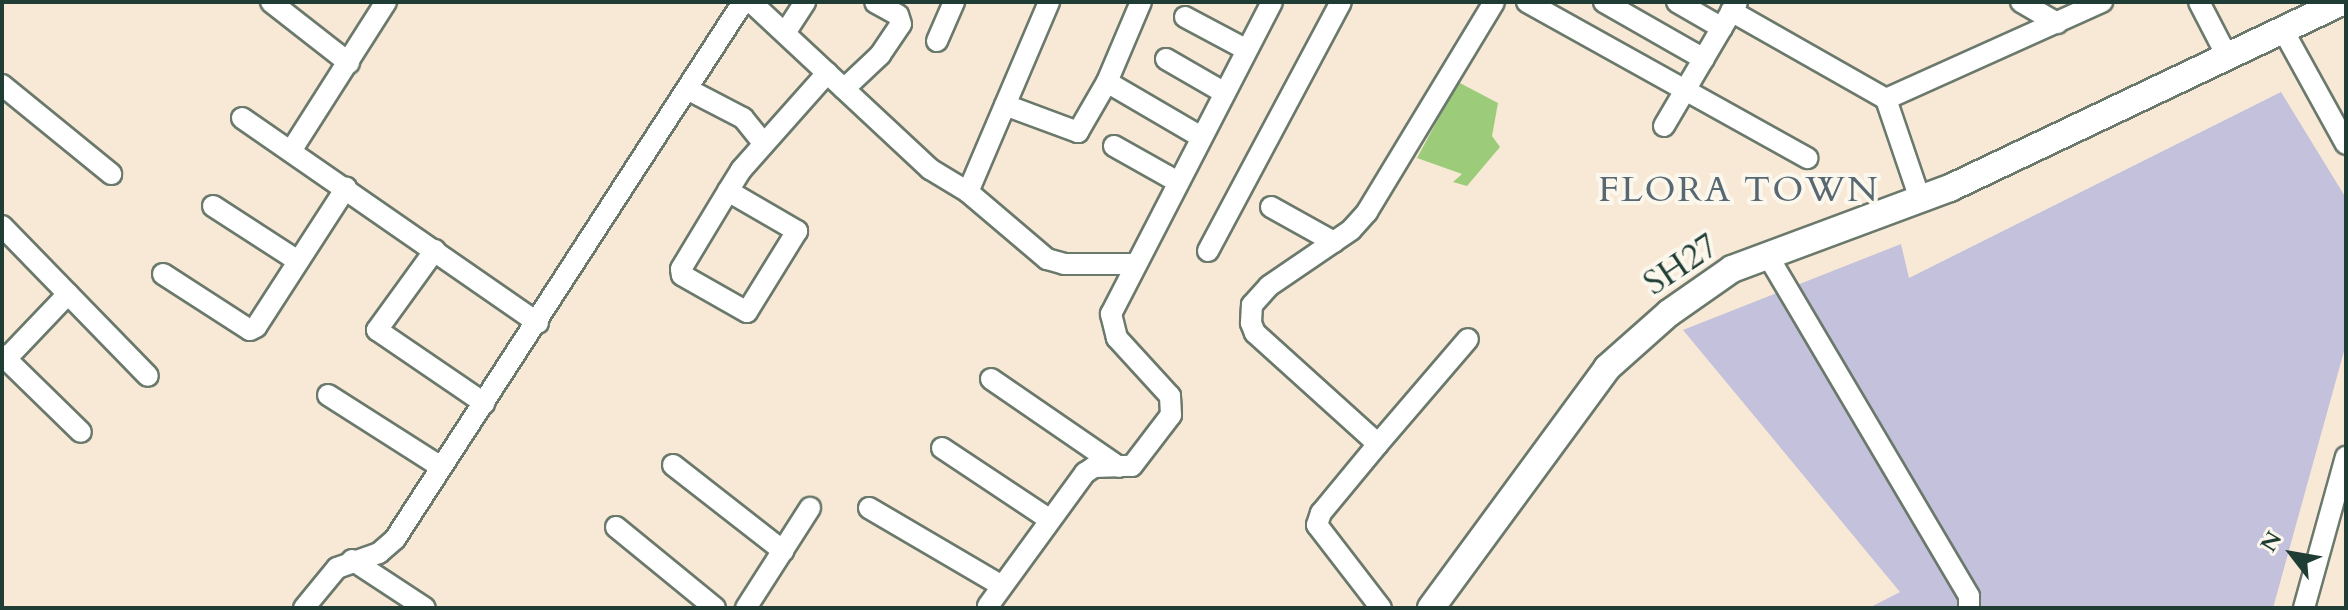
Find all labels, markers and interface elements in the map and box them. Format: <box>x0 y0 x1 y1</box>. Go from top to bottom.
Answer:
district label: FLORA TOWN <box>1598 168 1880 212</box>
street label: SH27 <box>1636 226 1726 304</box>
north arrow <box>2252 514 2332 594</box>
text: N <box>2254 526 2289 558</box>

